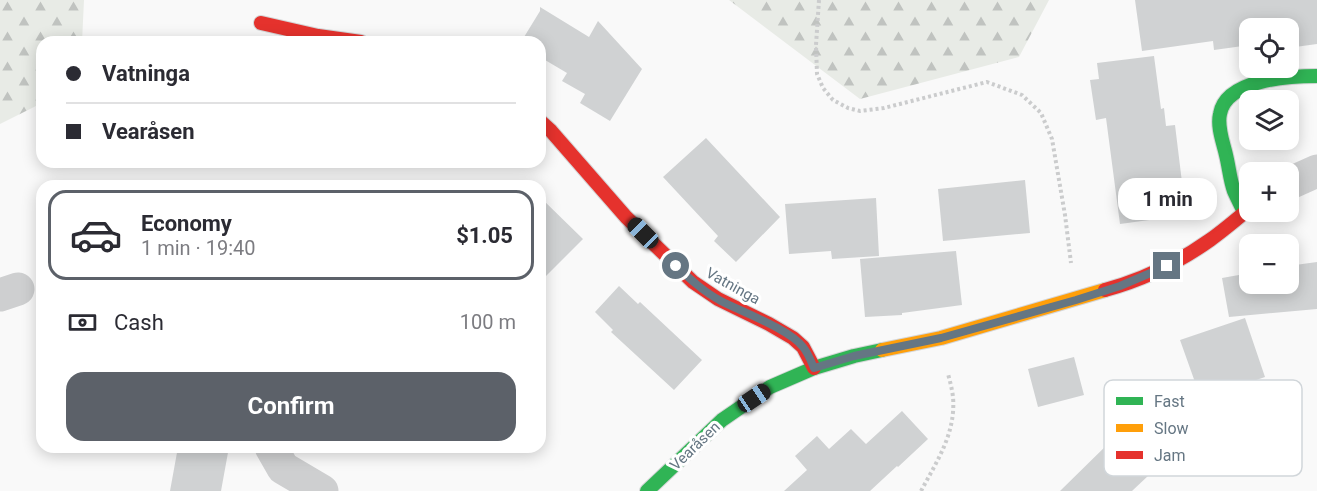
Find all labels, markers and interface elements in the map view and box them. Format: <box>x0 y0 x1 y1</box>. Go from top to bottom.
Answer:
map controls <box>1239 18 1299 294</box>
button: locate <box>1239 18 1299 78</box>
text: Vatninga <box>102 61 190 86</box>
button: layers <box>1239 90 1299 150</box>
text: Vearåsen <box>102 119 195 144</box>
button: + <box>1239 162 1299 222</box>
callout: 1 min <box>1118 179 1216 221</box>
text: 1 min <box>1142 187 1193 211</box>
icon: car <box>69 208 123 262</box>
text: Economy <box>141 211 232 236</box>
car <box>624 214 662 252</box>
text: $1.05 <box>456 223 513 248</box>
button: − <box>1239 234 1299 294</box>
text: 1 min · 19:40 <box>141 236 256 260</box>
route start <box>662 252 689 279</box>
route end <box>1153 252 1180 279</box>
street label: Vatninga <box>703 264 763 308</box>
icon: cash <box>66 306 99 339</box>
text: Cash <box>114 310 164 335</box>
text: 100 m <box>460 310 516 334</box>
button: Confirm <box>66 372 516 441</box>
car <box>734 380 774 416</box>
legend <box>1104 380 1302 476</box>
text: Fast <box>1154 392 1185 411</box>
street label: Vearåsen <box>666 418 724 474</box>
text: Slow <box>1154 419 1189 438</box>
text: Jam <box>1154 446 1186 465</box>

